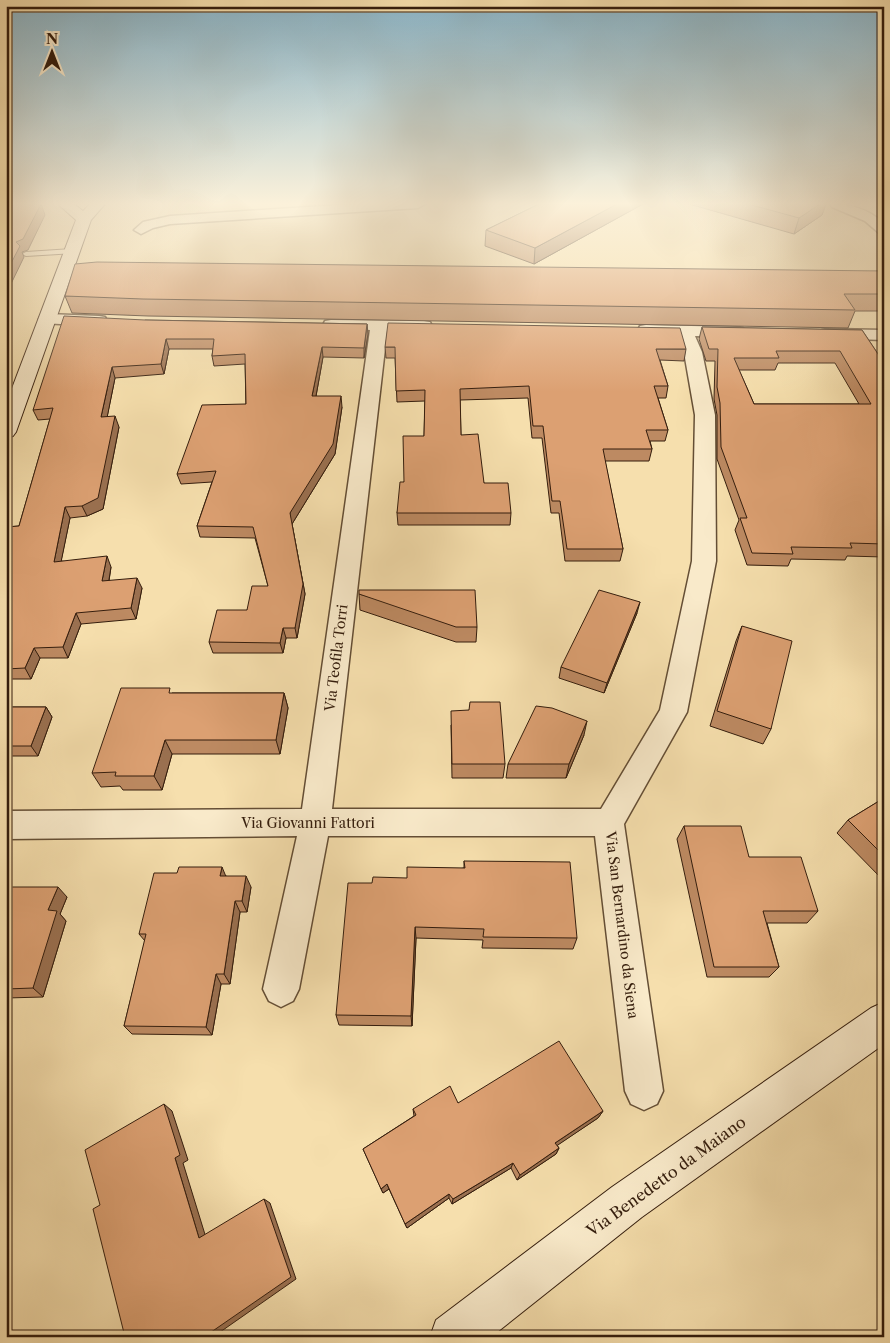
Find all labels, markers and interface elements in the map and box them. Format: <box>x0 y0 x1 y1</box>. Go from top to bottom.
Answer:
north arrow <box>28 28 78 78</box>
text: N <box>46 30 58 48</box>
street label: Via Teofila Torri <box>320 603 352 714</box>
street label: Via Giovanni Fattori <box>240 814 375 832</box>
street label: Via San Bernardino da Siena <box>601 829 643 1020</box>
street label: Via Benedetto da Maiano <box>582 1111 750 1241</box>

